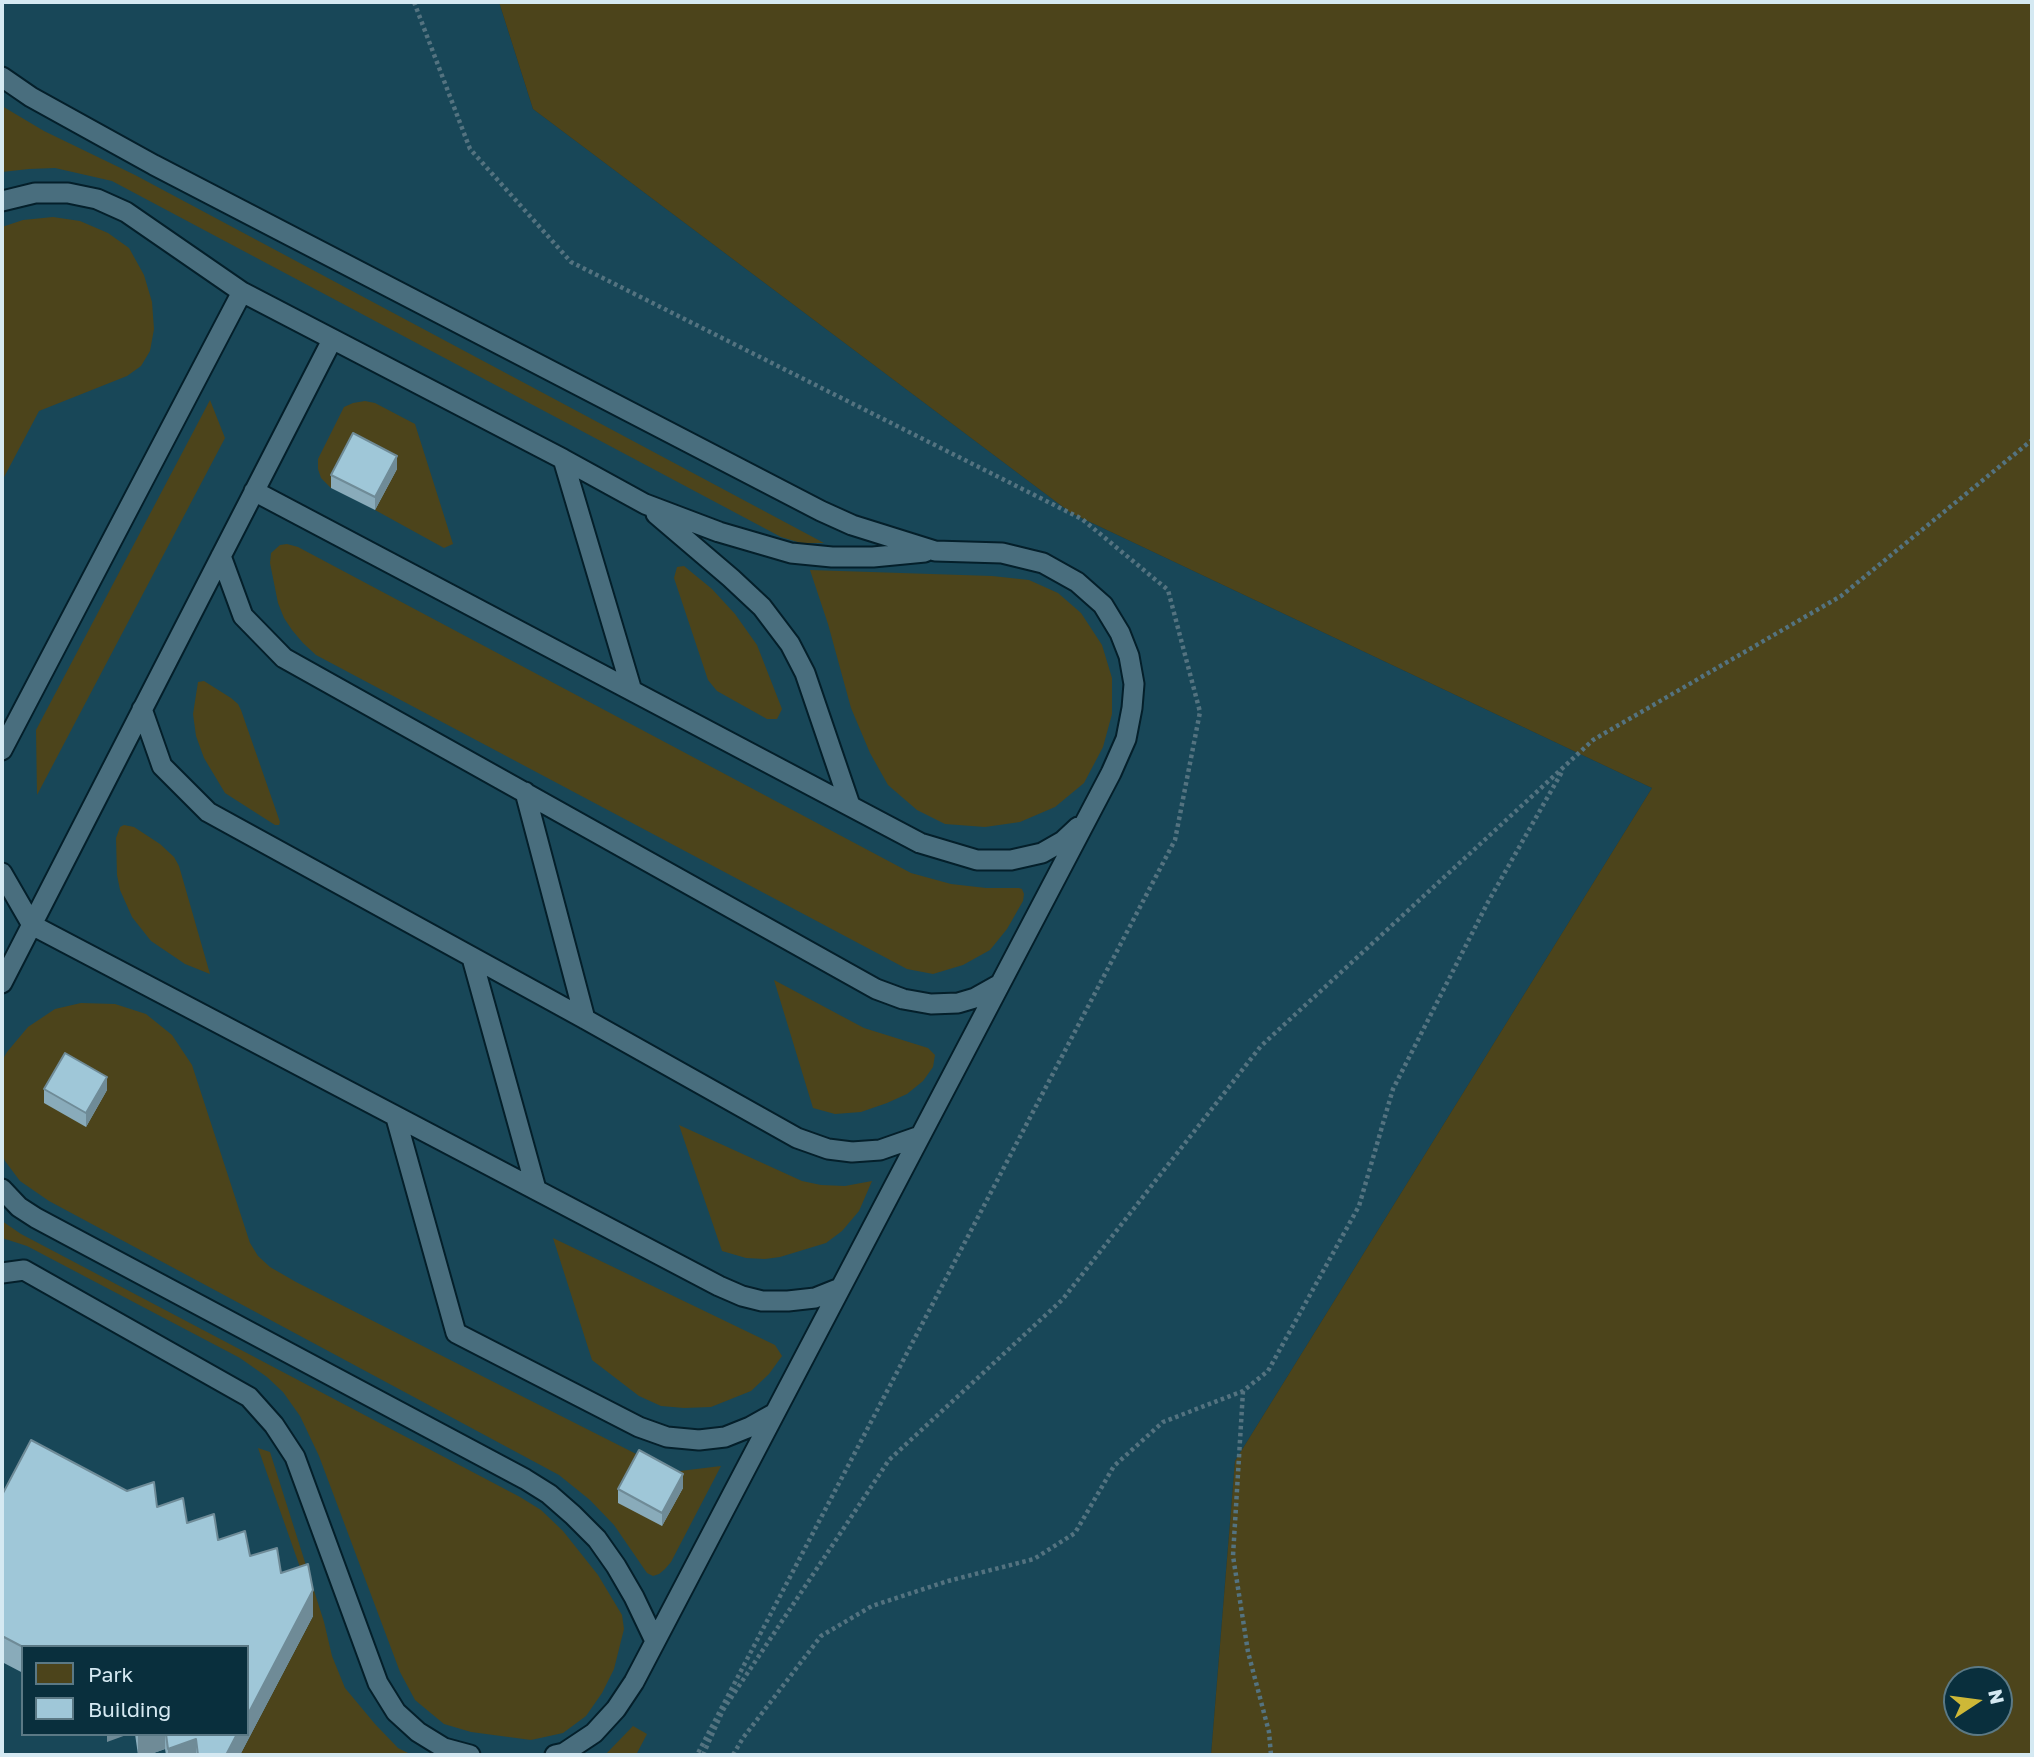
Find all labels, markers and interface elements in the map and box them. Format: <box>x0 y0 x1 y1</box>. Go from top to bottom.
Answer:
legend <box>21 1645 248 1736</box>
text: Park <box>88 1661 133 1687</box>
north arrow <box>1943 1666 2013 1736</box>
text: N <box>1984 1687 2010 1706</box>
text: Building <box>88 1696 171 1722</box>

